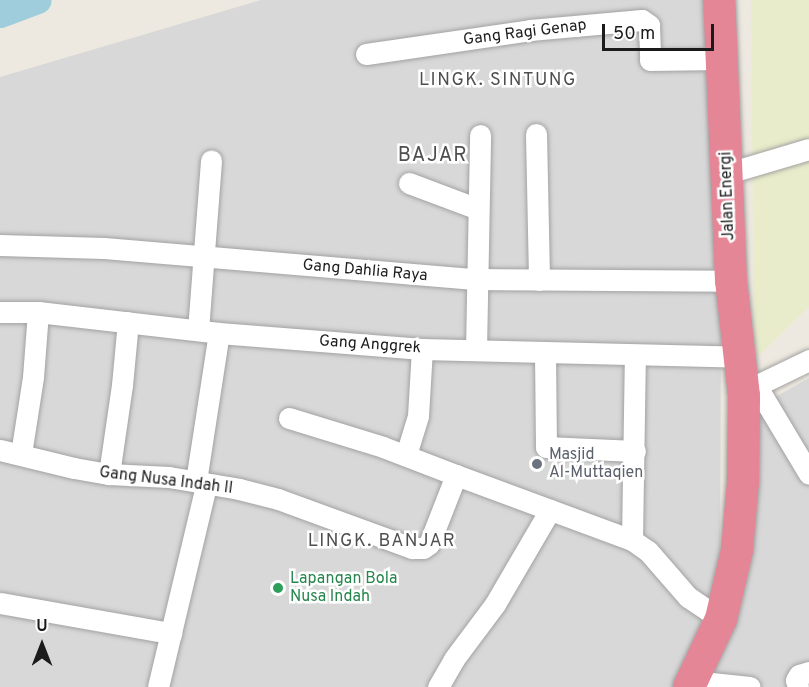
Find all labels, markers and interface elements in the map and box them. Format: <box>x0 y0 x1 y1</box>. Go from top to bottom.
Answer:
scale bar <box>605 12 718 50</box>
street label: Gang Ragi Genap <box>462 16 588 50</box>
text: 50 m <box>613 23 655 46</box>
district label: LINGK. SINTUNG <box>419 70 577 92</box>
district label: BAJAR <box>398 144 468 168</box>
street label: Jalan Energi <box>717 151 739 241</box>
street label: Gang Dahlia Raya <box>302 256 428 286</box>
street label: Gang Anggrek <box>318 332 422 358</box>
place label: Masjid Al-Muttaqien <box>549 445 643 483</box>
marker: Masjid Al-Muttaqien <box>530 457 544 471</box>
street label: Gang Nusa Indah II <box>98 463 234 499</box>
district label: LINGK. BANJAR <box>308 531 456 553</box>
place label: Lapangan Bola Nusa Indah <box>290 569 397 607</box>
marker: Lapangan Bola Nusa Indah <box>271 581 285 595</box>
north arrow <box>12 615 72 675</box>
text: U <box>36 617 48 637</box>

